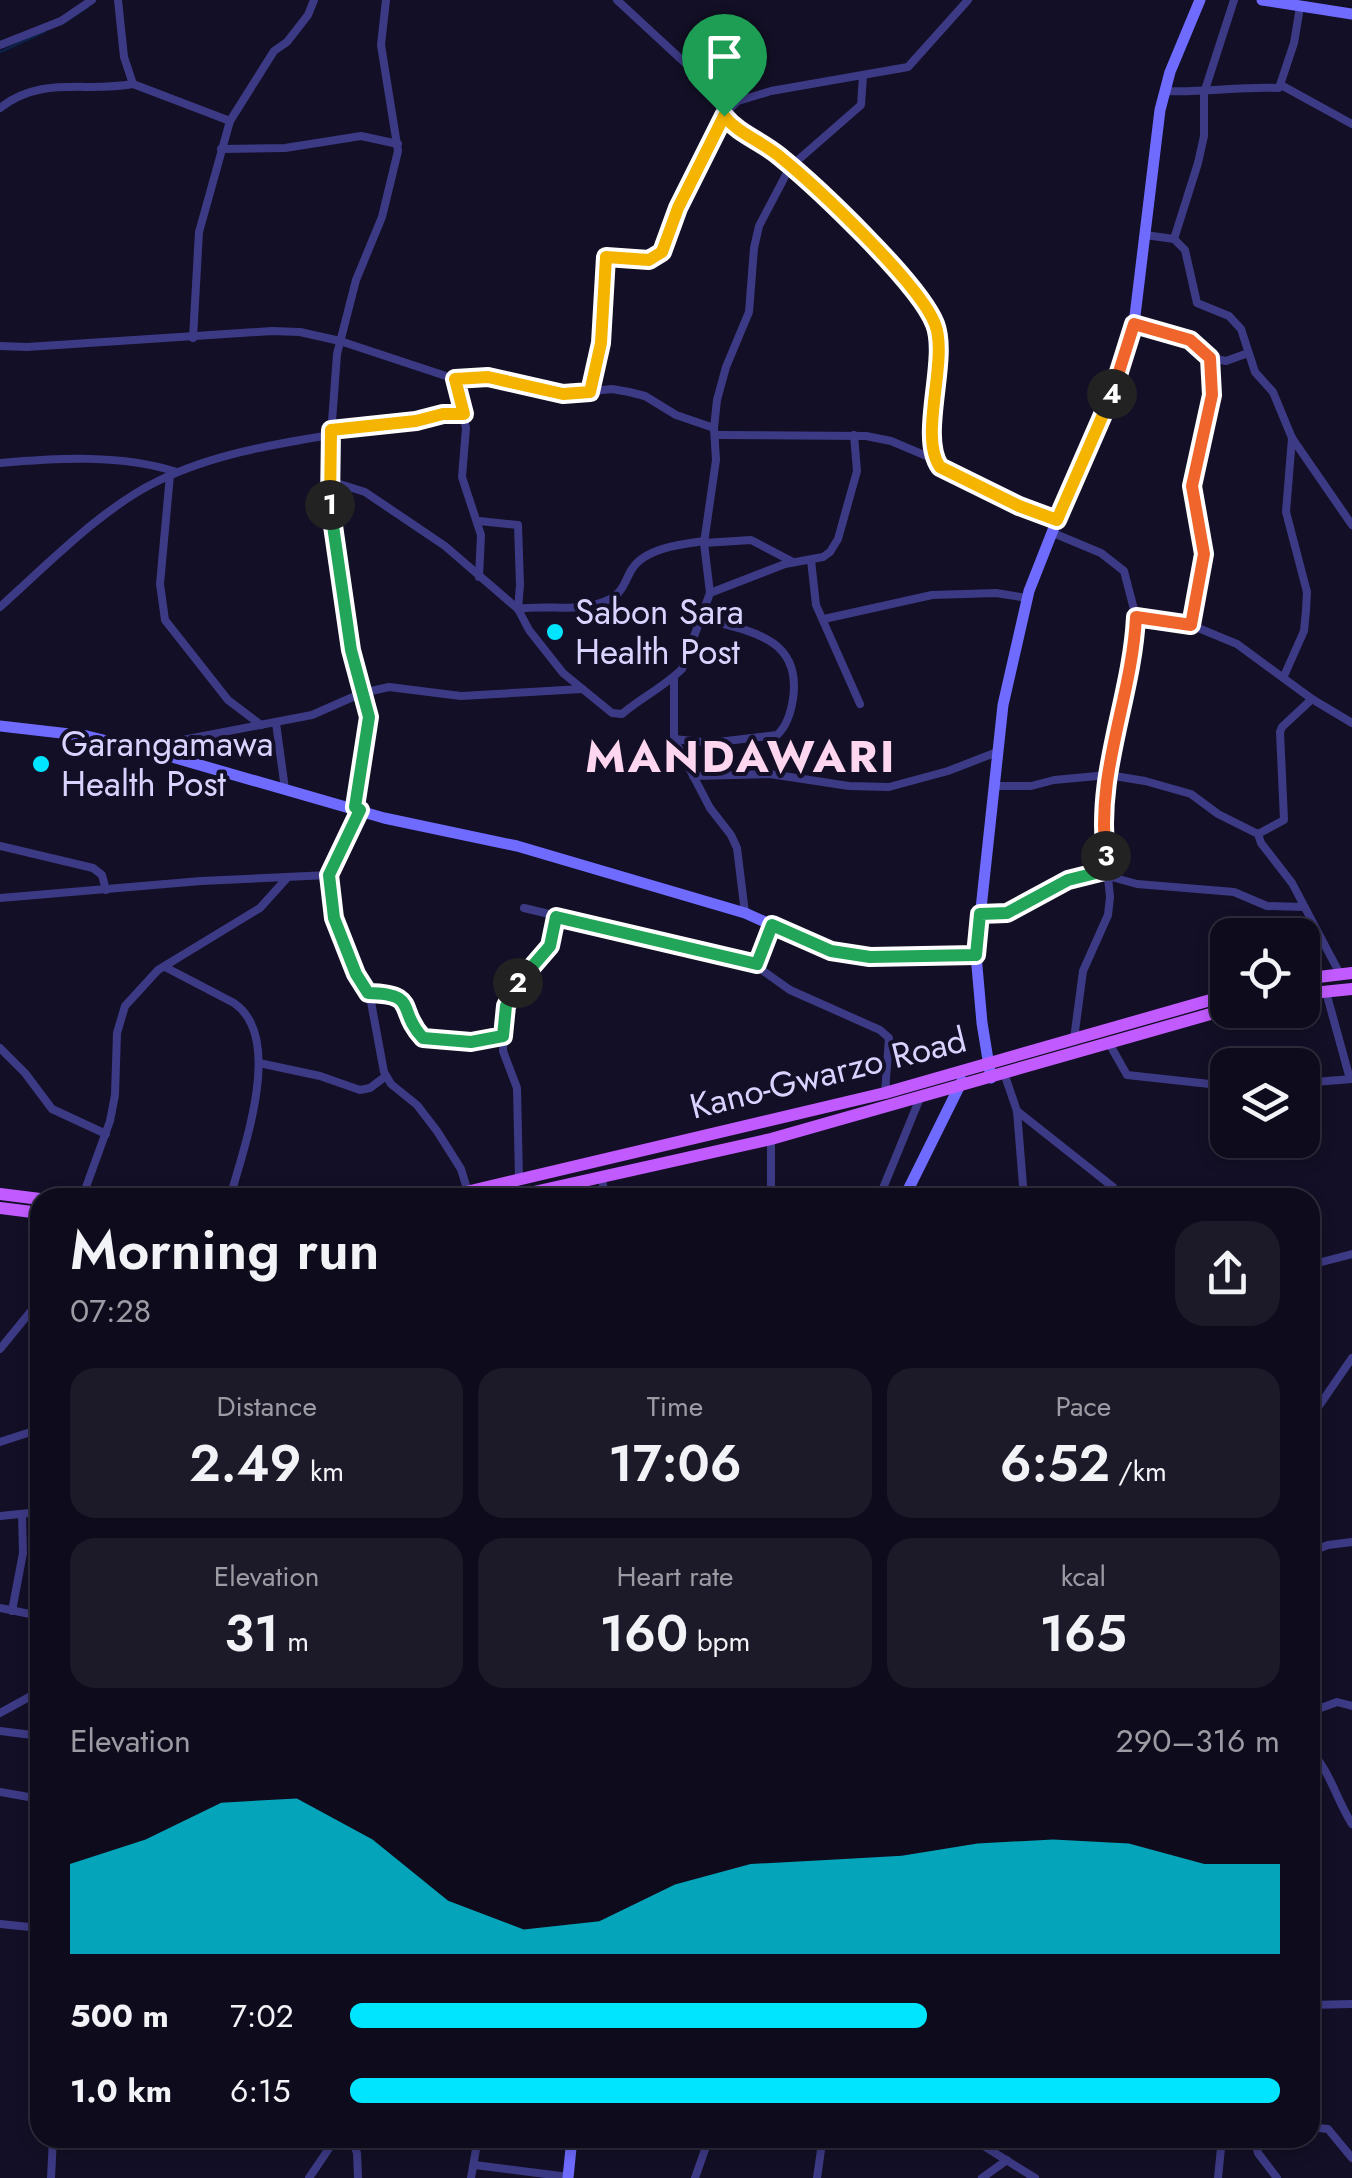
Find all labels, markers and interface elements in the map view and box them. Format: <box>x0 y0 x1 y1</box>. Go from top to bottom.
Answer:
pin <box>682 14 767 117</box>
icon: arrive <box>697 29 752 84</box>
pin: 4 <box>1087 369 1137 419</box>
text: 4 <box>1102 373 1122 414</box>
pin: 1 <box>305 480 355 530</box>
text: 1 <box>323 484 337 525</box>
place label: Sabon Sara Health Post <box>575 587 744 677</box>
marker: Sabon Sara Health Post <box>544 621 566 643</box>
place label: Garangamawa Health Post <box>61 719 274 809</box>
district label: MANDAWARI <box>585 724 897 789</box>
marker: Garangamawa Health Post <box>30 753 52 775</box>
pin: 3 <box>1081 831 1131 881</box>
text: 3 <box>1097 835 1115 876</box>
map controls <box>1210 918 1320 1158</box>
button: locate <box>1210 918 1320 1028</box>
pin: 2 <box>493 958 543 1008</box>
text: 2 <box>509 962 527 1003</box>
street label: Kano-Gwarzo Road <box>684 1014 972 1132</box>
button: layers <box>1210 1048 1320 1158</box>
text: Morning run <box>70 1210 380 1290</box>
button: share <box>1175 1221 1280 1326</box>
text: 07:28 <box>70 1288 151 1334</box>
text: Distance <box>217 1386 317 1427</box>
text: Time <box>647 1386 703 1427</box>
text: Pace <box>1055 1386 1111 1427</box>
text: 2.49 <box>189 1427 302 1500</box>
text: 17:06 <box>608 1427 742 1500</box>
text: 6:52 <box>1000 1427 1110 1500</box>
text: km <box>302 1451 344 1492</box>
text: /km <box>1110 1451 1167 1492</box>
text: Elevation <box>214 1556 319 1597</box>
text: Heart rate <box>617 1556 733 1597</box>
text: kcal <box>1061 1556 1106 1597</box>
text: 31 <box>224 1597 279 1670</box>
text: 160 <box>600 1597 688 1670</box>
text: 165 <box>1040 1597 1127 1670</box>
text: m <box>279 1621 309 1662</box>
text: bpm <box>688 1621 750 1662</box>
text: Elevation <box>70 1718 191 1764</box>
text: 290–316 m <box>1116 1718 1280 1764</box>
text: 500 m <box>70 1993 169 2039</box>
text: 7:02 <box>230 1993 294 2039</box>
text: 1.0 km <box>70 2068 172 2114</box>
text: 6:15 <box>230 2068 290 2114</box>

